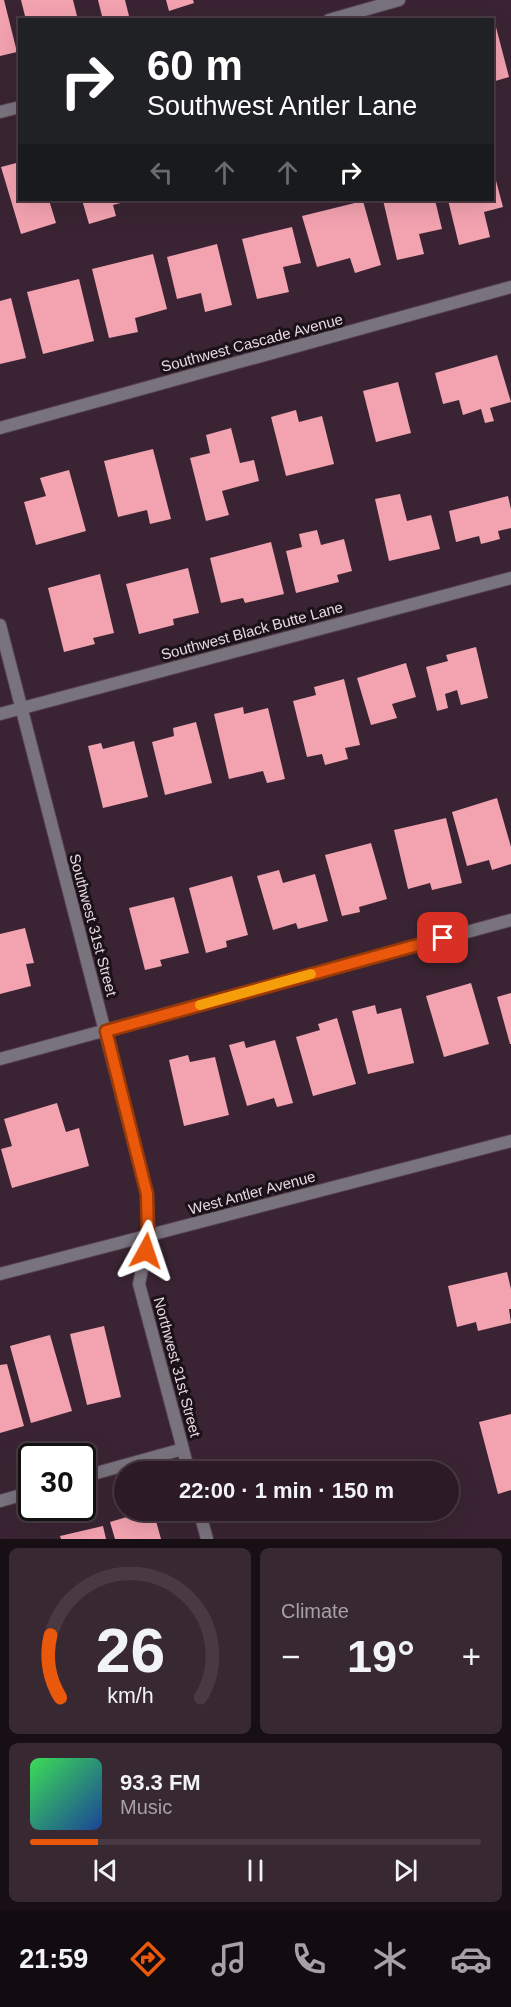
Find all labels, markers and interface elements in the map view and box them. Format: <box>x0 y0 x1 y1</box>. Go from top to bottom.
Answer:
icon: right <box>48 42 126 120</box>
text: 60 m <box>147 42 243 89</box>
text: Southwest Antler Lane <box>147 91 417 121</box>
icon: left <box>145 156 178 189</box>
icon: ahead <box>208 156 241 189</box>
icon: ahead <box>271 156 304 189</box>
icon: right <box>334 156 367 189</box>
street label: Southwest Cascade Avenue <box>159 310 345 375</box>
street label: Southwest Black Butte Lane <box>159 598 345 663</box>
street label: Southwest 31st Street <box>66 852 121 999</box>
pin <box>417 912 468 963</box>
icon: arrive <box>426 921 459 954</box>
street label: West Antler Avenue <box>187 1167 317 1218</box>
position arrow <box>114 1219 178 1283</box>
street label: Northwest 31st Street <box>151 1295 205 1440</box>
speed limit sign: 30 <box>18 1443 96 1521</box>
text: 22:00 · 1 min · 150 m <box>179 1478 394 1503</box>
text: Climate <box>281 1600 349 1622</box>
text: 26 <box>95 1616 165 1685</box>
text: 19° <box>347 1631 415 1682</box>
text: − <box>281 1638 300 1675</box>
text: + <box>462 1638 481 1675</box>
text: km/h <box>107 1684 153 1708</box>
text: 93.3 FM <box>120 1770 201 1795</box>
text: Music <box>120 1796 172 1818</box>
icon: previous <box>89 1854 122 1887</box>
icon: pause <box>239 1854 272 1887</box>
icon: next <box>389 1854 422 1887</box>
icon: directions <box>127 1938 169 1980</box>
icon: music <box>208 1938 250 1980</box>
icon: phone <box>288 1938 330 1980</box>
icon: climate <box>369 1938 411 1980</box>
icon: car <box>450 1938 492 1980</box>
text: 21:59 <box>19 1944 88 1974</box>

